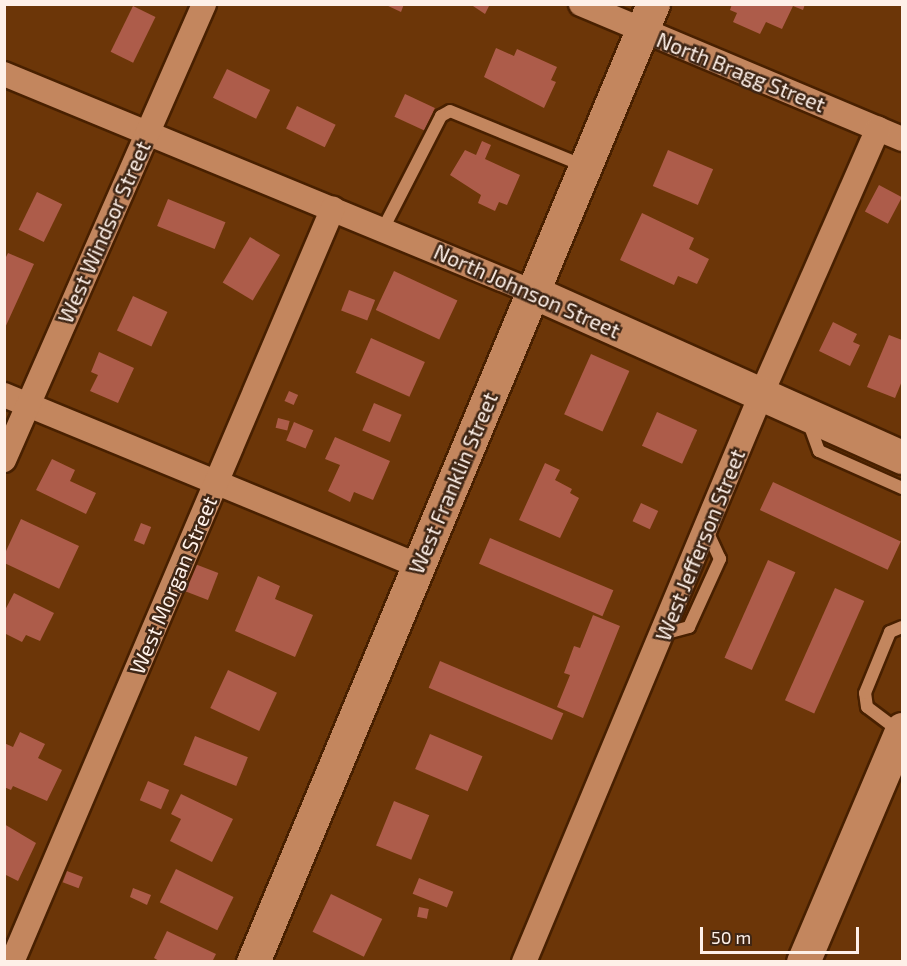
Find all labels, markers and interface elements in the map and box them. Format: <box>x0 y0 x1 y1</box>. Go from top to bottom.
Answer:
street label: North Bragg Street <box>653 27 829 117</box>
street label: West Windsor Street <box>52 137 156 327</box>
street label: North Johnson Street <box>430 239 624 343</box>
street label: West Franklin Street <box>403 388 503 578</box>
street label: West Jefferson Street <box>650 445 750 645</box>
street label: West Morgan Street <box>124 492 222 678</box>
scale bar <box>703 915 862 953</box>
text: 50 m <box>711 926 751 948</box>

